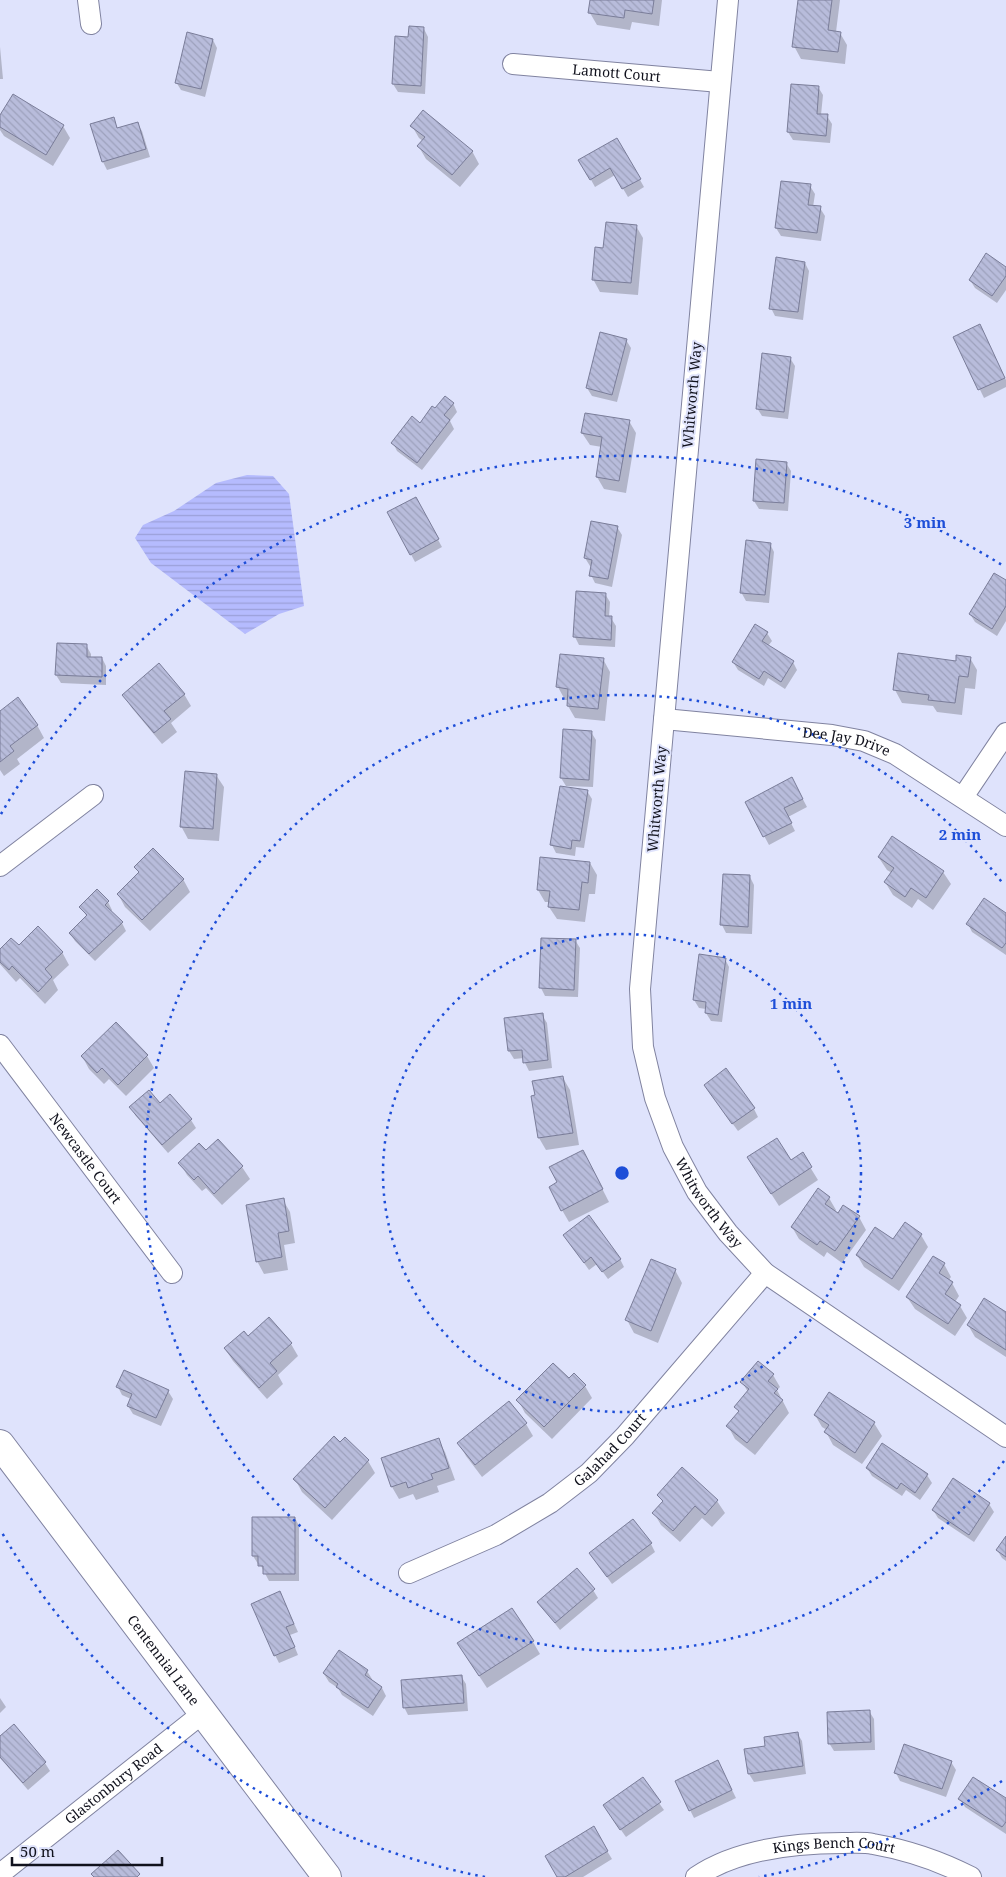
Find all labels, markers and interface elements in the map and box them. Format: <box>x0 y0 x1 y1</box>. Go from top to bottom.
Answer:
street label: Lamott Court <box>572 59 662 86</box>
street label: Whitworth Way <box>677 341 706 449</box>
text: 3 min <box>904 512 946 532</box>
street label: Dee Jay Drive <box>802 722 893 760</box>
street label: Whitworth Way <box>642 745 671 853</box>
text: 2 min <box>939 824 981 844</box>
text: 1 min <box>770 993 812 1013</box>
street label: Newcastle Court <box>46 1109 126 1207</box>
street label: Whitworth Way <box>671 1154 747 1252</box>
centre of rings <box>613 1164 631 1182</box>
street label: Galahad Court <box>569 1408 650 1491</box>
street label: Centennial Lane <box>123 1611 204 1709</box>
street label: Glastonbury Road <box>60 1739 167 1828</box>
street label: Kings Bench Court <box>771 1833 897 1857</box>
scale bar <box>12 1834 162 1866</box>
text: 50 m <box>20 1841 55 1861</box>

